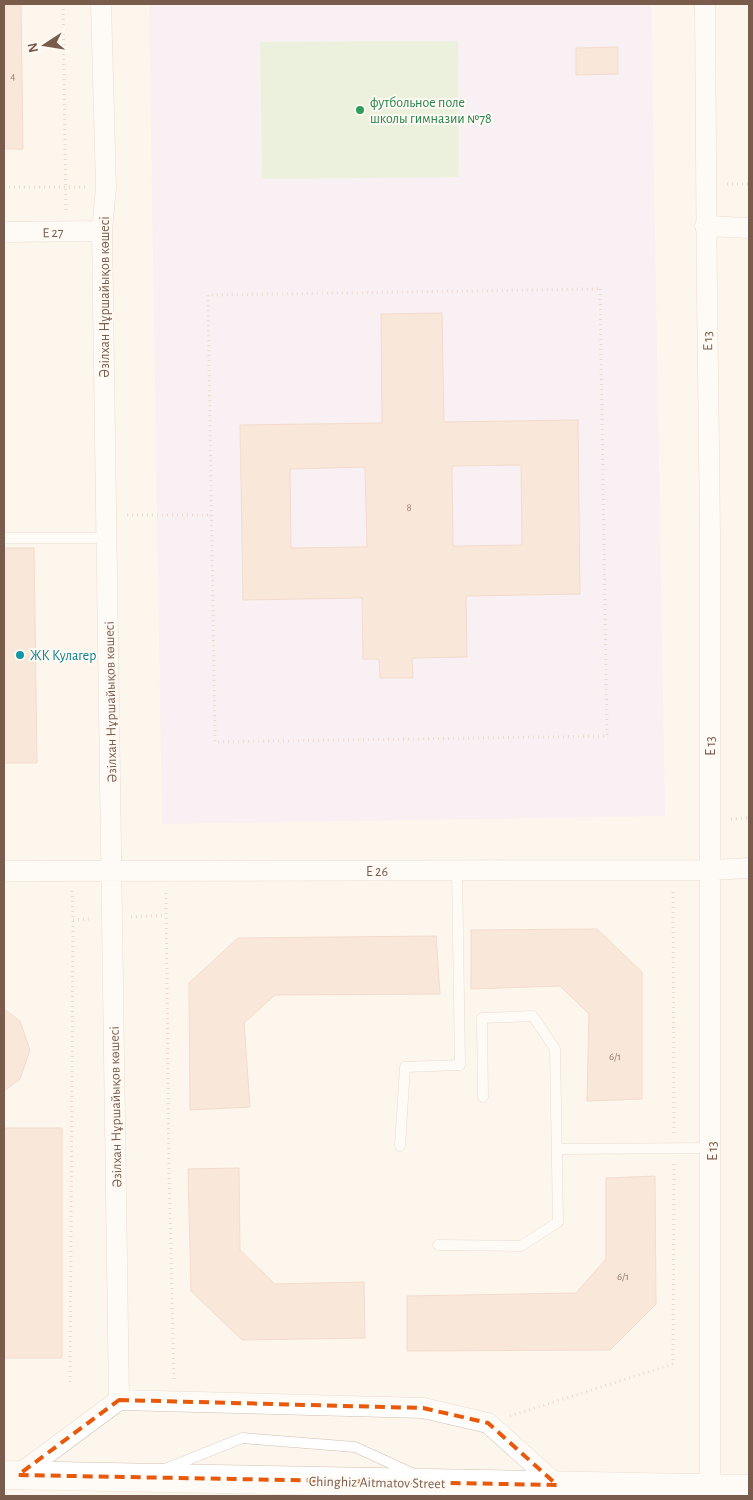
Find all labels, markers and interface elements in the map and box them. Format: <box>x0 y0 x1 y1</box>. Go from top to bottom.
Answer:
north arrow <box>20 20 70 70</box>
text: N <box>25 41 41 54</box>
house number: 4 <box>10 71 16 82</box>
place label: футбольное поле школы гимназии №78 <box>370 96 492 126</box>
marker: футбольное поле школы гимназии №78 <box>354 104 366 116</box>
street label: Әзілхан Нұршайықов көшесі <box>98 216 112 378</box>
street label: E 27 <box>42 226 64 240</box>
street label: E 13 <box>701 331 715 351</box>
house number: 8 <box>406 502 412 513</box>
street label: Әзілхан Нұршайықов көшесі <box>103 621 119 783</box>
marker: ЖК Кулагер <box>14 649 26 661</box>
place label: ЖК Кулагер <box>30 649 96 663</box>
street label: E 13 <box>704 736 718 756</box>
street label: E 26 <box>366 865 388 879</box>
street label: Әзілхан Нұршайықов көшесі <box>108 1026 124 1188</box>
house number: 6/1 <box>609 1051 621 1062</box>
street label: E 13 <box>706 1141 720 1161</box>
house number: 6/1 <box>617 1271 629 1282</box>
street label: Chinghiz Aitmatov Street <box>309 1475 446 1491</box>

